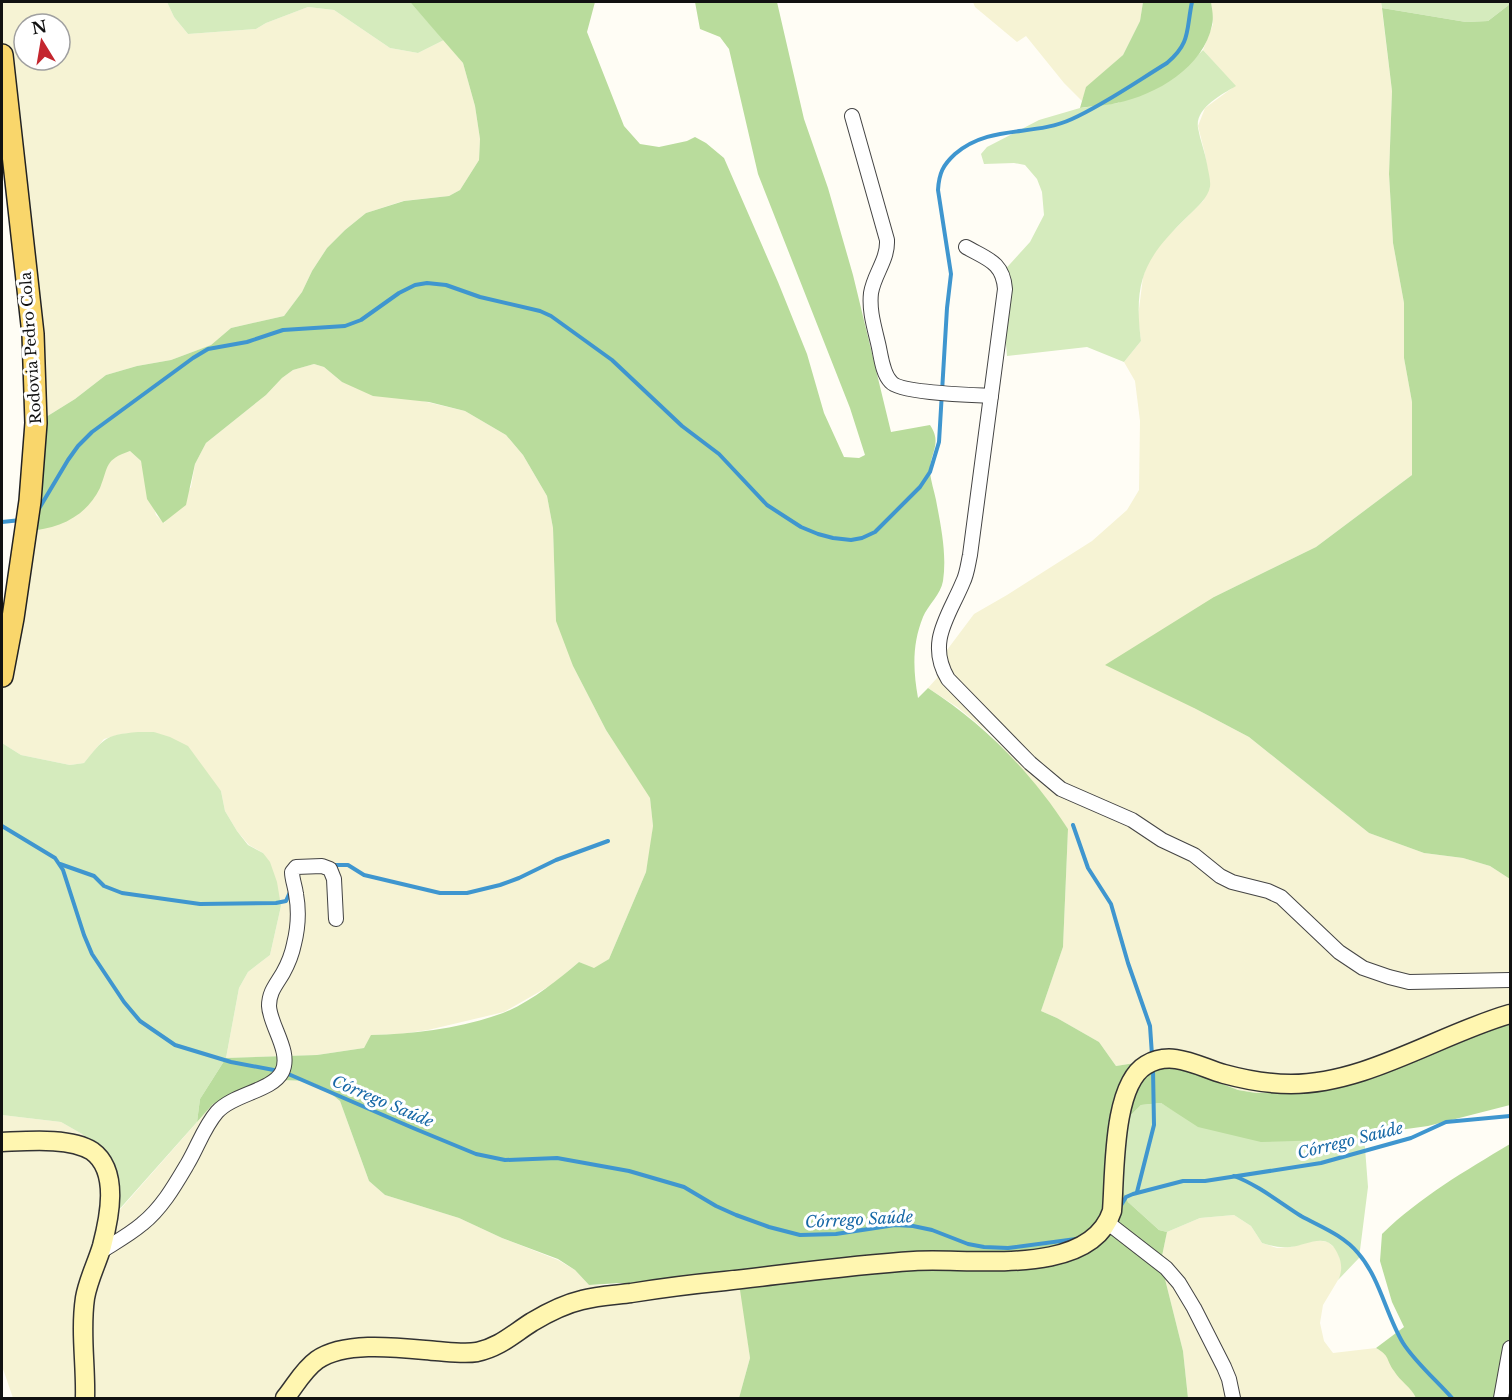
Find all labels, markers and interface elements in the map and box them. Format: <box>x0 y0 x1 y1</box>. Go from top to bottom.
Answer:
north arrow <box>12 12 72 72</box>
text: N <box>30 16 48 39</box>
street label: Rodovia Pedro Cola <box>16 271 45 425</box>
water label: Córrego Saúde <box>329 1071 437 1132</box>
water label: Córrego Saúde <box>1295 1117 1406 1163</box>
water label: Córrego Saúde <box>804 1206 914 1232</box>

